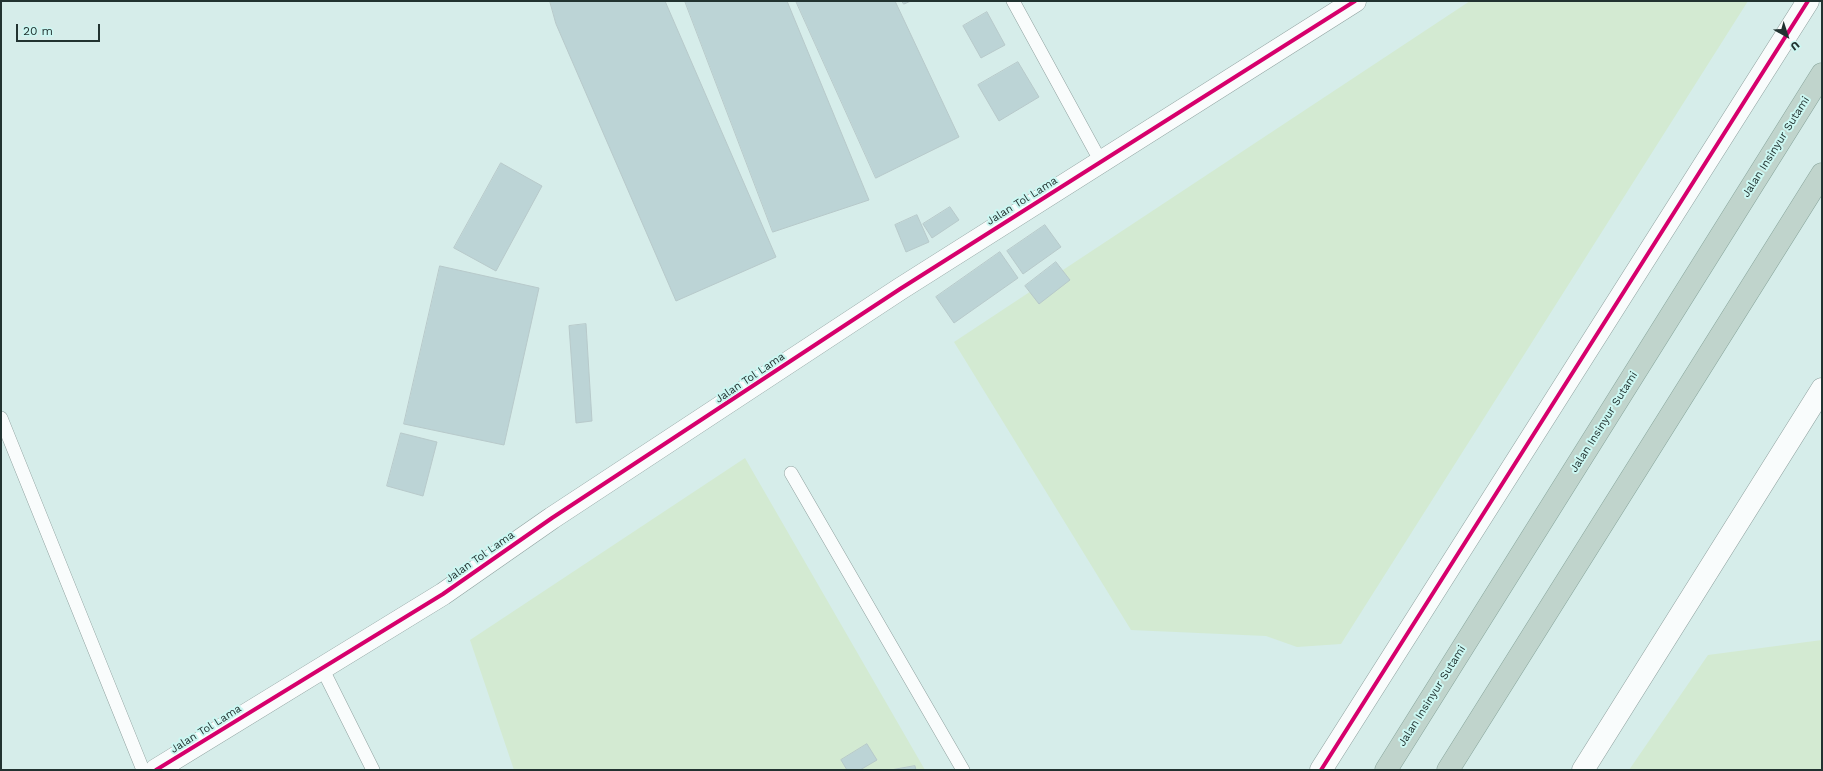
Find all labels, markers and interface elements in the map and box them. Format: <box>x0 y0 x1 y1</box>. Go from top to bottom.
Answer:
scale bar <box>18 16 102 42</box>
north arrow <box>1767 16 1807 56</box>
text: 20 m <box>23 24 53 38</box>
text: U <box>1788 38 1802 53</box>
street label: Jalan Insinyur Sutami <box>1740 94 1812 200</box>
street label: Jalan Tol Lama <box>984 174 1060 228</box>
street label: Jalan Tol Lama <box>713 350 787 406</box>
street label: Jalan Insinyur Sutami <box>1568 369 1640 475</box>
street label: Jalan Tol Lama <box>443 528 517 586</box>
street label: Jalan Insinyur Sutami <box>1396 643 1468 749</box>
street label: Jalan Tol Lama <box>168 702 244 756</box>

